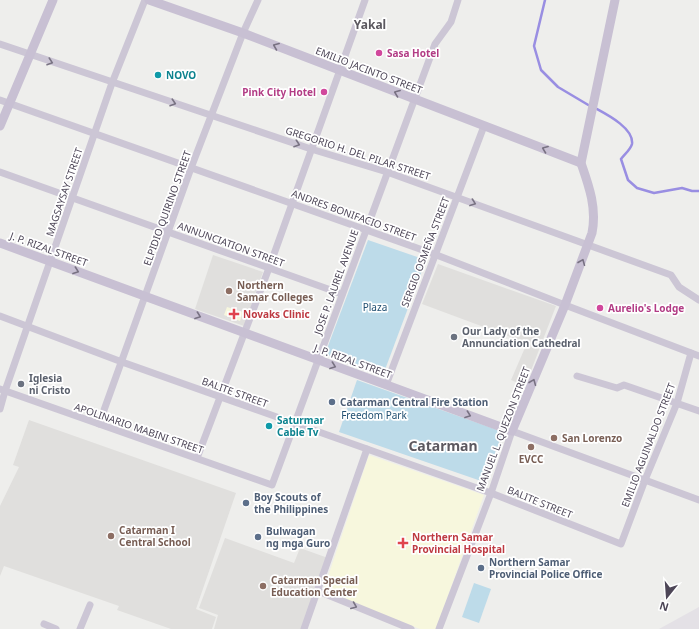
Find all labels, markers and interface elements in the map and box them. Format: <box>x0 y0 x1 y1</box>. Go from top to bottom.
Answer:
district label: Yakal <box>354 16 386 33</box>
one-way arrow <box>272 42 279 50</box>
street label: EMILIO JACINTO STREET <box>314 43 425 97</box>
place label: Sasa Hotel <box>387 46 439 60</box>
marker: Sasa Hotel <box>374 48 384 58</box>
one-way arrow <box>46 57 53 66</box>
place label: NOVO <box>166 68 196 82</box>
marker: NOVO <box>153 70 163 80</box>
place label: Pink City Hotel <box>242 85 316 99</box>
marker: Pink City Hotel <box>319 87 329 97</box>
one-way arrow <box>393 89 400 97</box>
one-way arrow <box>170 98 177 107</box>
street label: GREGORIO H. DEL PILAR STREET <box>284 123 433 183</box>
one-way arrow <box>293 139 300 148</box>
street label: MAGSAYSAY STREET <box>42 145 86 238</box>
one-way arrow <box>541 145 548 153</box>
street label: ELPIDIO QUIRINO STREET <box>140 148 194 267</box>
street label: ANDRES BONIFACIO STREET <box>290 186 419 244</box>
street label: SERGIO OSMEÑA STREET <box>398 195 453 309</box>
one-way arrow <box>470 198 477 206</box>
street label: ANNUNCIATION STREET <box>176 218 287 270</box>
street label: J. P. RIZAL STREET <box>7 228 90 270</box>
street label: JOSE P. LAUREL AVENUE <box>310 228 362 337</box>
one-way arrow <box>577 259 585 266</box>
one-way arrow <box>72 266 79 275</box>
place label: Northern Samar Colleges <box>237 278 313 304</box>
marker: Northern Samar Colleges <box>224 286 234 296</box>
park label: Plaza <box>363 300 387 314</box>
place label: Aurelio's Lodge <box>608 301 684 315</box>
marker: Aurelio's Lodge <box>595 303 605 313</box>
place label: Novaks Clinic <box>243 307 310 321</box>
marker: Novaks Clinic <box>228 308 240 320</box>
one-way arrow <box>194 311 201 319</box>
place label: Our Lady of the Annunciation Cathedral <box>462 324 581 350</box>
marker: Our Lady of the Annunciation Cathedral <box>449 332 459 342</box>
street label: J. P. RIZAL STREET <box>311 340 394 382</box>
one-way arrow <box>330 361 337 369</box>
street label: MANUEL L. QUEZON STREET <box>473 364 533 493</box>
place label: Iglesia ni Cristo <box>29 371 71 397</box>
street label: BALITE STREET <box>200 374 270 411</box>
marker: Iglesia ni Cristo <box>16 379 26 389</box>
one-way arrow <box>528 379 536 386</box>
street label: EMILIO AGUINALDO STREET <box>618 380 678 509</box>
place label: Catarman Central Fire Station <box>340 395 488 409</box>
marker: Catarman Central Fire Station <box>327 397 337 407</box>
street label: APOLINARIO MABINI STREET <box>73 399 206 457</box>
park label: Freedom Park <box>341 408 407 422</box>
one-way arrow <box>465 411 472 419</box>
place label: Saturmar Cable Tv <box>277 413 325 439</box>
marker: Saturmar Cable Tv <box>264 421 274 431</box>
place label: San Lorenzo <box>562 431 622 445</box>
marker: San Lorenzo <box>549 433 559 443</box>
district label: Catarman <box>408 436 478 455</box>
marker: EVCC <box>526 442 536 452</box>
place label: EVCC <box>519 452 544 466</box>
street label: BALITE STREET <box>505 483 575 522</box>
place label: Boy Scouts of the Philippines <box>254 490 328 516</box>
marker: Boy Scouts of the Philippines <box>241 498 251 508</box>
place label: Catarman I Central School <box>119 523 191 549</box>
place label: Bulwagan ng mga Guro <box>266 524 330 550</box>
place label: Northern Samar Provincial Hospital <box>412 530 505 556</box>
marker: Catarman I Central School <box>106 531 116 541</box>
marker: Bulwagan ng mga Guro <box>253 532 263 542</box>
marker: Northern Samar Provincial Hospital <box>397 537 409 549</box>
place label: Northern Samar Provincial Police Office <box>489 555 602 581</box>
marker: Northern Samar Provincial Police Office <box>476 563 486 573</box>
place label: Catarman Special Education Center <box>271 573 358 599</box>
north arrow <box>647 577 687 617</box>
marker: Catarman Special Education Center <box>258 581 268 591</box>
text: N <box>657 599 670 616</box>
one-way arrow <box>350 601 357 609</box>

